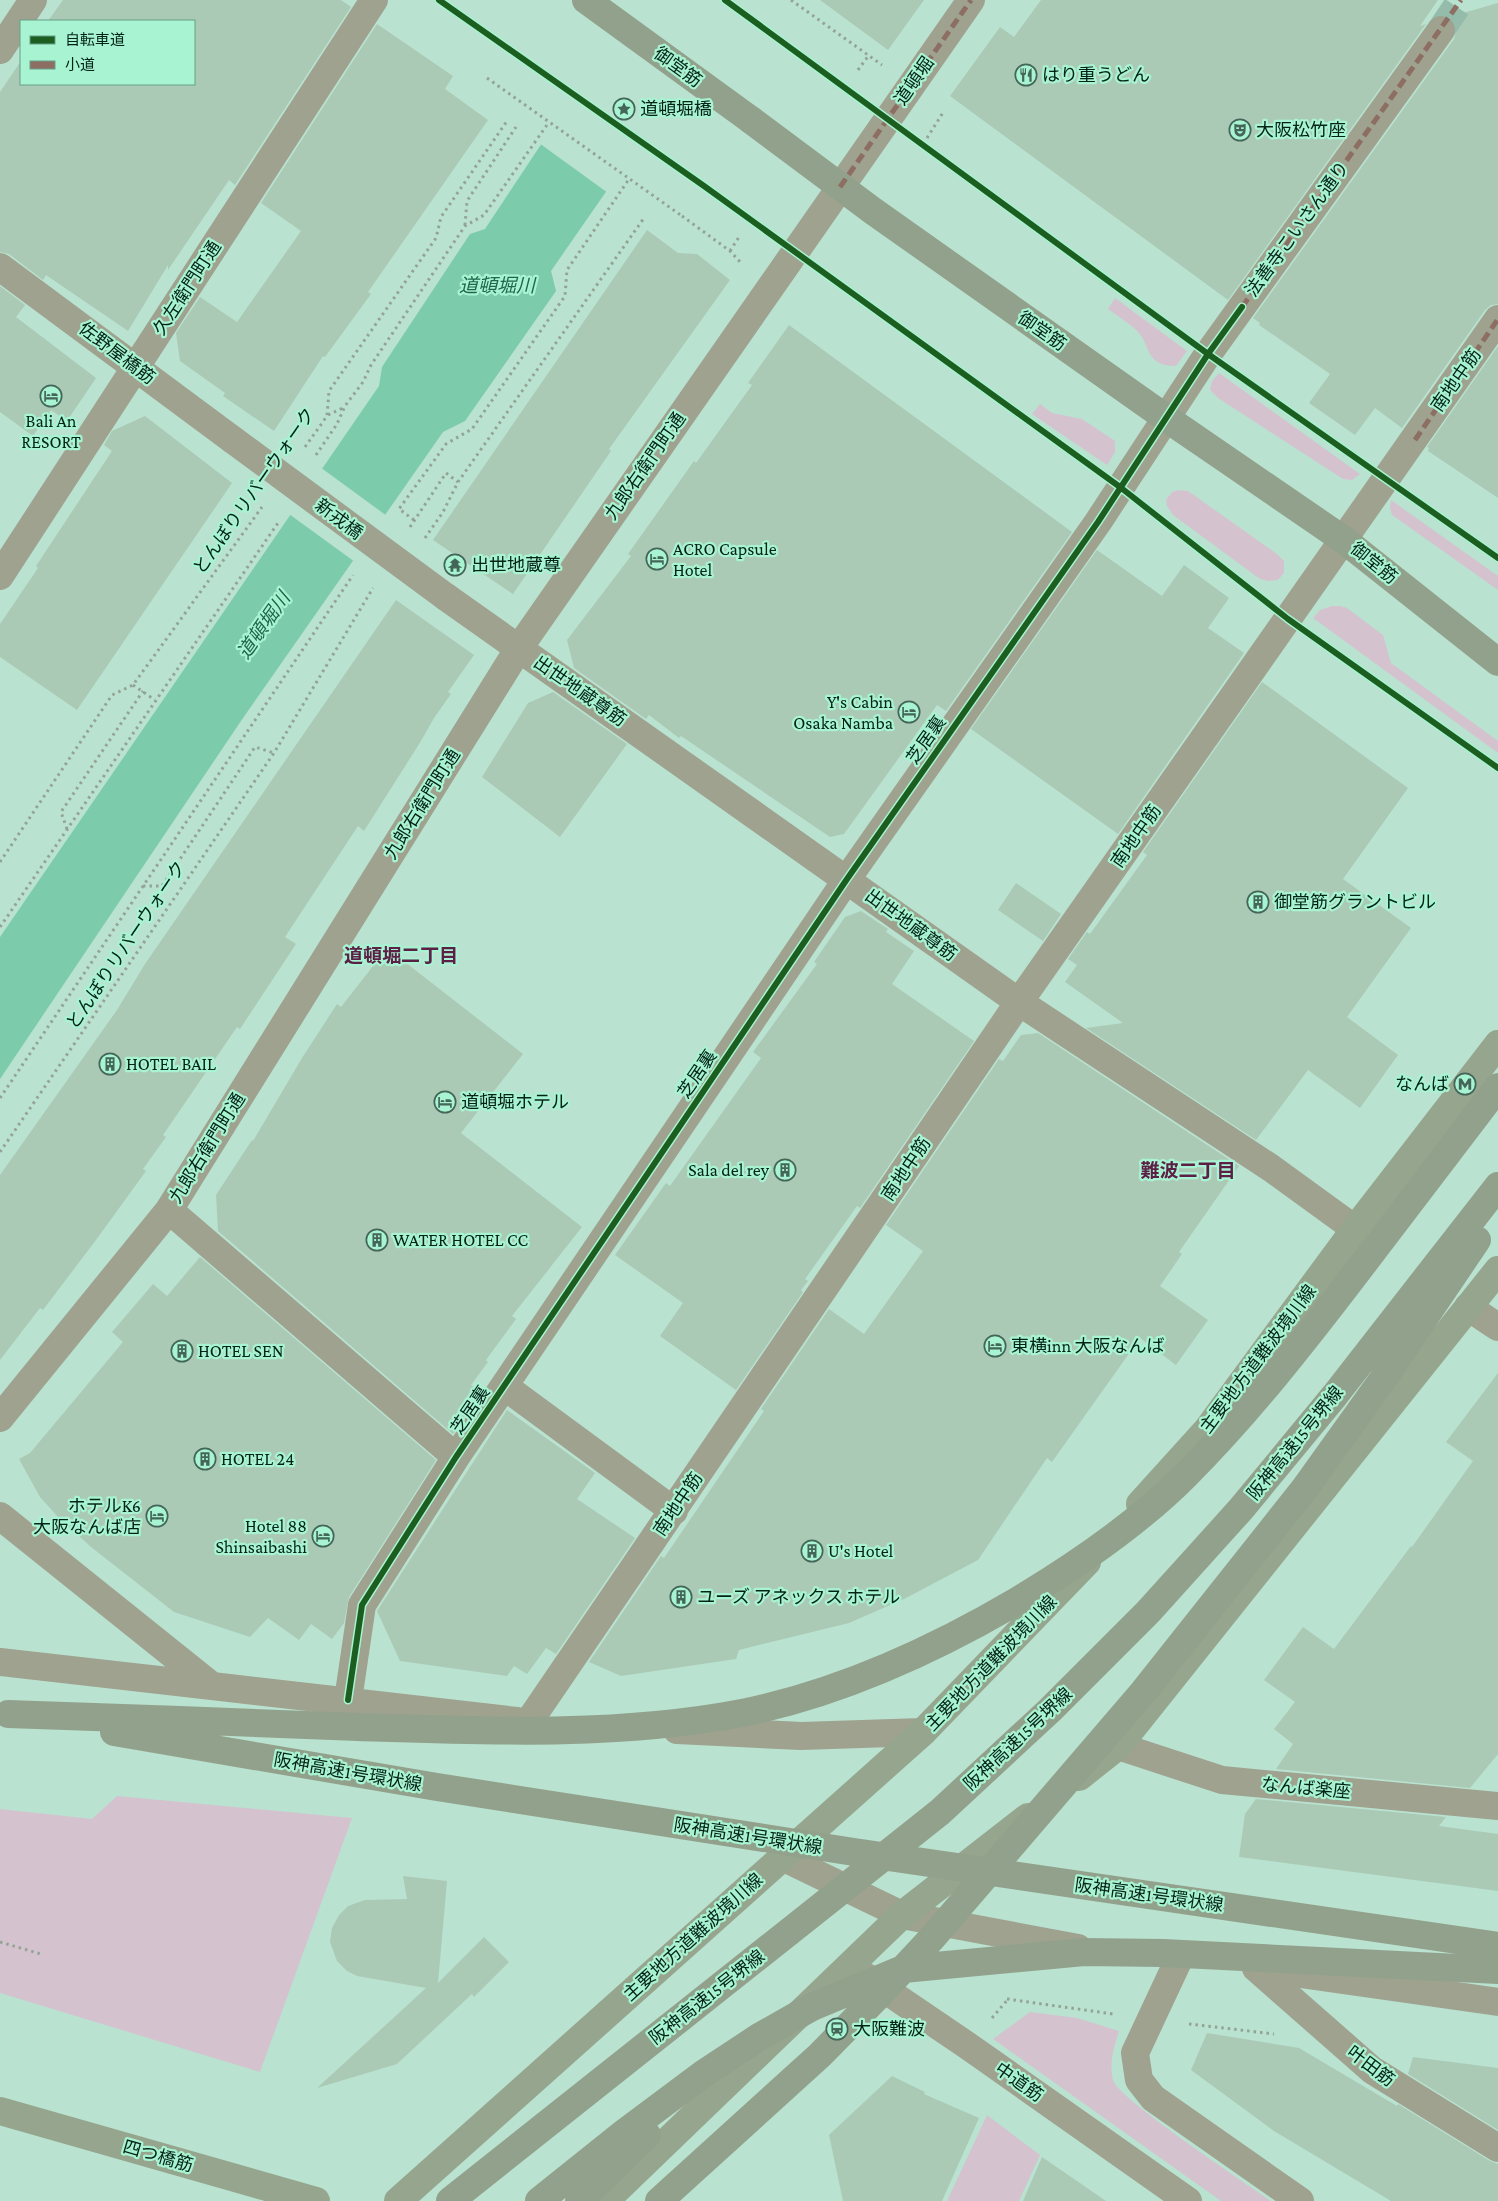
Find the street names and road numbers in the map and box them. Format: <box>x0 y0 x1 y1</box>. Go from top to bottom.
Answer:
street label: 御堂筋 <box>650 43 706 91</box>
street label: 道頓堀 <box>890 53 938 109</box>
street label: 法善寺こいさん通り <box>1241 158 1353 300</box>
street label: 久左衛門町通 <box>149 237 225 339</box>
street label: 御堂筋 <box>1014 307 1070 355</box>
street label: 佐野屋橋筋 <box>75 318 159 388</box>
street label: 南地中筋 <box>1427 345 1485 415</box>
street label: とんぼりリバーウォーク <box>189 404 319 578</box>
street label: 九郎右衛門町通 <box>601 409 689 523</box>
street label: 新戎橋 <box>311 495 367 543</box>
street label: 御堂筋 <box>1347 538 1401 588</box>
street label: 出世地蔵尊筋 <box>530 652 630 730</box>
street label: 芝居裏 <box>902 712 950 768</box>
street label: 九郎右衛門町通 <box>380 745 464 863</box>
street label: 南地中筋 <box>1107 801 1165 871</box>
street label: とんぼりリバーウォーク <box>62 857 190 1033</box>
street label: 出世地蔵尊筋 <box>861 885 961 965</box>
street label: 芝居裏 <box>674 1046 720 1102</box>
street label: 九郎右衛門町通 <box>165 1089 249 1207</box>
street label: 南地中筋 <box>878 1134 934 1204</box>
street label: 主要地方道難波境川線 <box>1196 1281 1320 1437</box>
street label: 芝居裏 <box>447 1382 493 1438</box>
street label: 阪神高速15号堺線 <box>1243 1382 1347 1504</box>
street label: 南地中筋 <box>650 1469 706 1539</box>
street label: 主要地方道難波境川線 <box>921 1591 1061 1735</box>
street label: 阪神高速15号堺線 <box>960 1684 1076 1794</box>
street label: 阪神高速1号環状線 <box>272 1749 424 1795</box>
street label: なんば楽座 <box>1260 1774 1352 1802</box>
street label: 阪神高速1号環状線 <box>672 1814 824 1858</box>
street label: 主要地方道難波境川線 <box>619 1869 767 2005</box>
street label: 阪神高速1号環状線 <box>1073 1875 1225 1915</box>
street label: 阪神高速15号堺線 <box>645 1946 769 2048</box>
street label: 叶田筋 <box>1343 2042 1399 2090</box>
street label: 中道筋 <box>991 2058 1047 2106</box>
street label: 四つ橋筋 <box>121 2136 195 2176</box>

